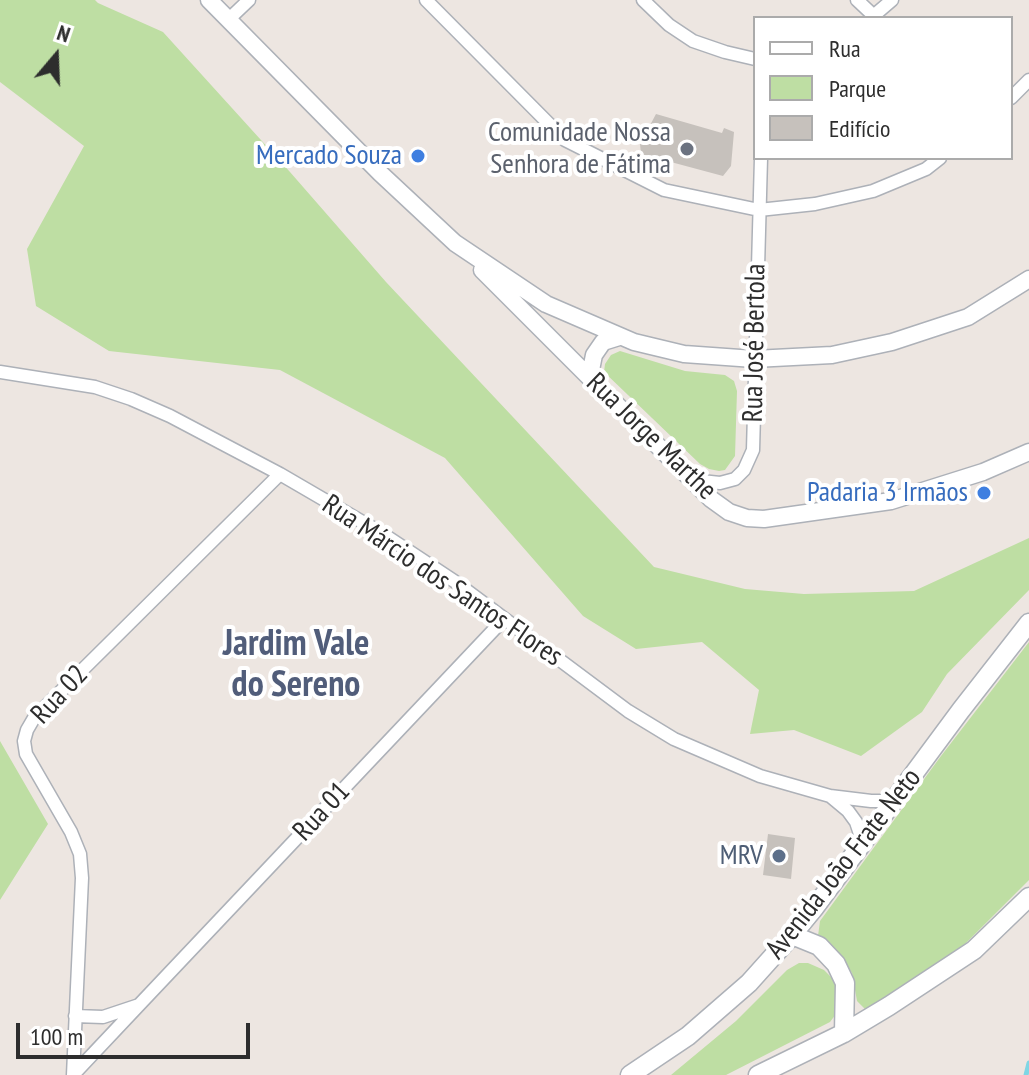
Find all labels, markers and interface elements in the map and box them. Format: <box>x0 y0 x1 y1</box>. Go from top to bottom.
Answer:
north arrow <box>16 16 96 96</box>
legend <box>753 16 1013 160</box>
text: N <box>54 18 74 48</box>
text: Rua <box>829 33 861 64</box>
text: Parque <box>829 73 886 104</box>
text: Edifício <box>829 113 890 144</box>
place label: Comunidade Nossa Senhora de Fátima <box>488 116 671 182</box>
place label: Mercado Souza <box>256 139 402 173</box>
marker: Comunidade Nossa Senhora de Fátima <box>678 140 696 158</box>
marker: Mercado Souza <box>409 147 427 165</box>
street label: Rua José Bertola <box>737 263 773 423</box>
street label: Rua Jorge Marthe <box>579 367 723 507</box>
place label: Padaria 3 Irmãos <box>807 476 968 510</box>
marker: Padaria 3 Irmãos <box>975 484 993 502</box>
street label: Rua Márcio dos Santos Flores <box>316 488 568 674</box>
district label: Jardim Vale do Sereno <box>223 623 369 708</box>
street label: Rua 02 <box>25 659 95 731</box>
street label: Avenida João Frate Neto <box>759 762 929 966</box>
street label: Rua 01 <box>287 776 357 848</box>
place label: MRV <box>720 839 763 873</box>
marker: MRV <box>770 847 788 865</box>
scale bar <box>20 1007 254 1057</box>
text: 100 m <box>30 1021 83 1052</box>

